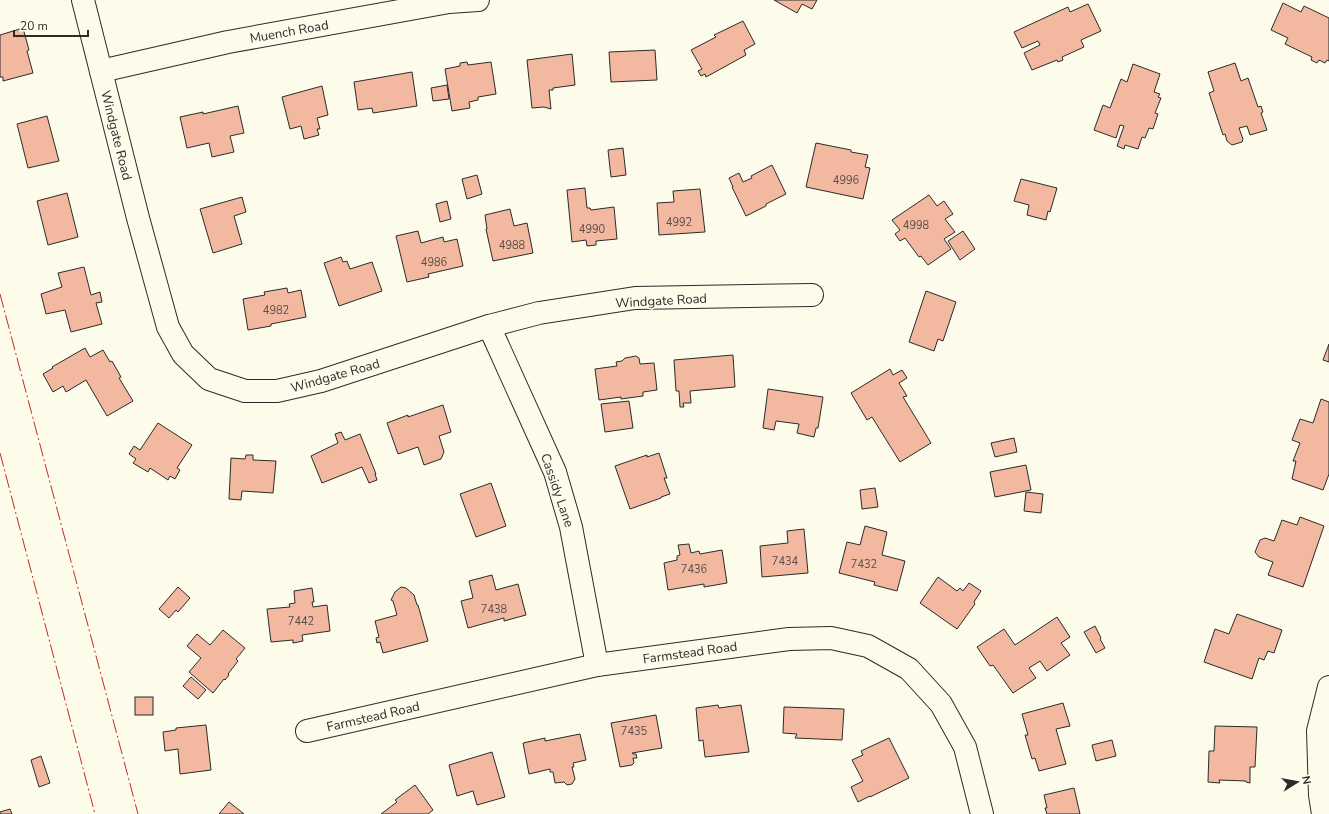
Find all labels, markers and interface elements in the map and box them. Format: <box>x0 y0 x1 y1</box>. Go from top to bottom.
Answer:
scale bar <box>14 12 88 38</box>
street label: Muench Road <box>248 16 330 48</box>
text: 20 m <box>20 18 48 34</box>
street label: Windgate Road <box>96 89 136 182</box>
house number: 4996 <box>833 173 860 188</box>
house number: 4992 <box>666 215 692 230</box>
house number: 4998 <box>903 218 930 233</box>
house number: 4990 <box>579 222 606 237</box>
house number: 4988 <box>499 238 526 253</box>
house number: 4986 <box>421 255 448 270</box>
street label: Windgate Road <box>615 290 707 312</box>
house number: 4982 <box>263 303 289 318</box>
street label: Windgate Road <box>289 355 382 397</box>
street label: Cassidy Lane <box>536 451 578 530</box>
house number: 7434 <box>772 554 799 569</box>
house number: 7432 <box>851 557 877 572</box>
house number: 7436 <box>681 562 708 577</box>
house number: 7438 <box>481 602 508 617</box>
house number: 7442 <box>288 614 314 629</box>
street label: Farmstead Road <box>642 637 739 669</box>
street label: Farmstead Road <box>325 697 422 736</box>
house number: 7435 <box>621 724 648 739</box>
north arrow <box>1277 762 1317 802</box>
text: N <box>1298 775 1314 786</box>

